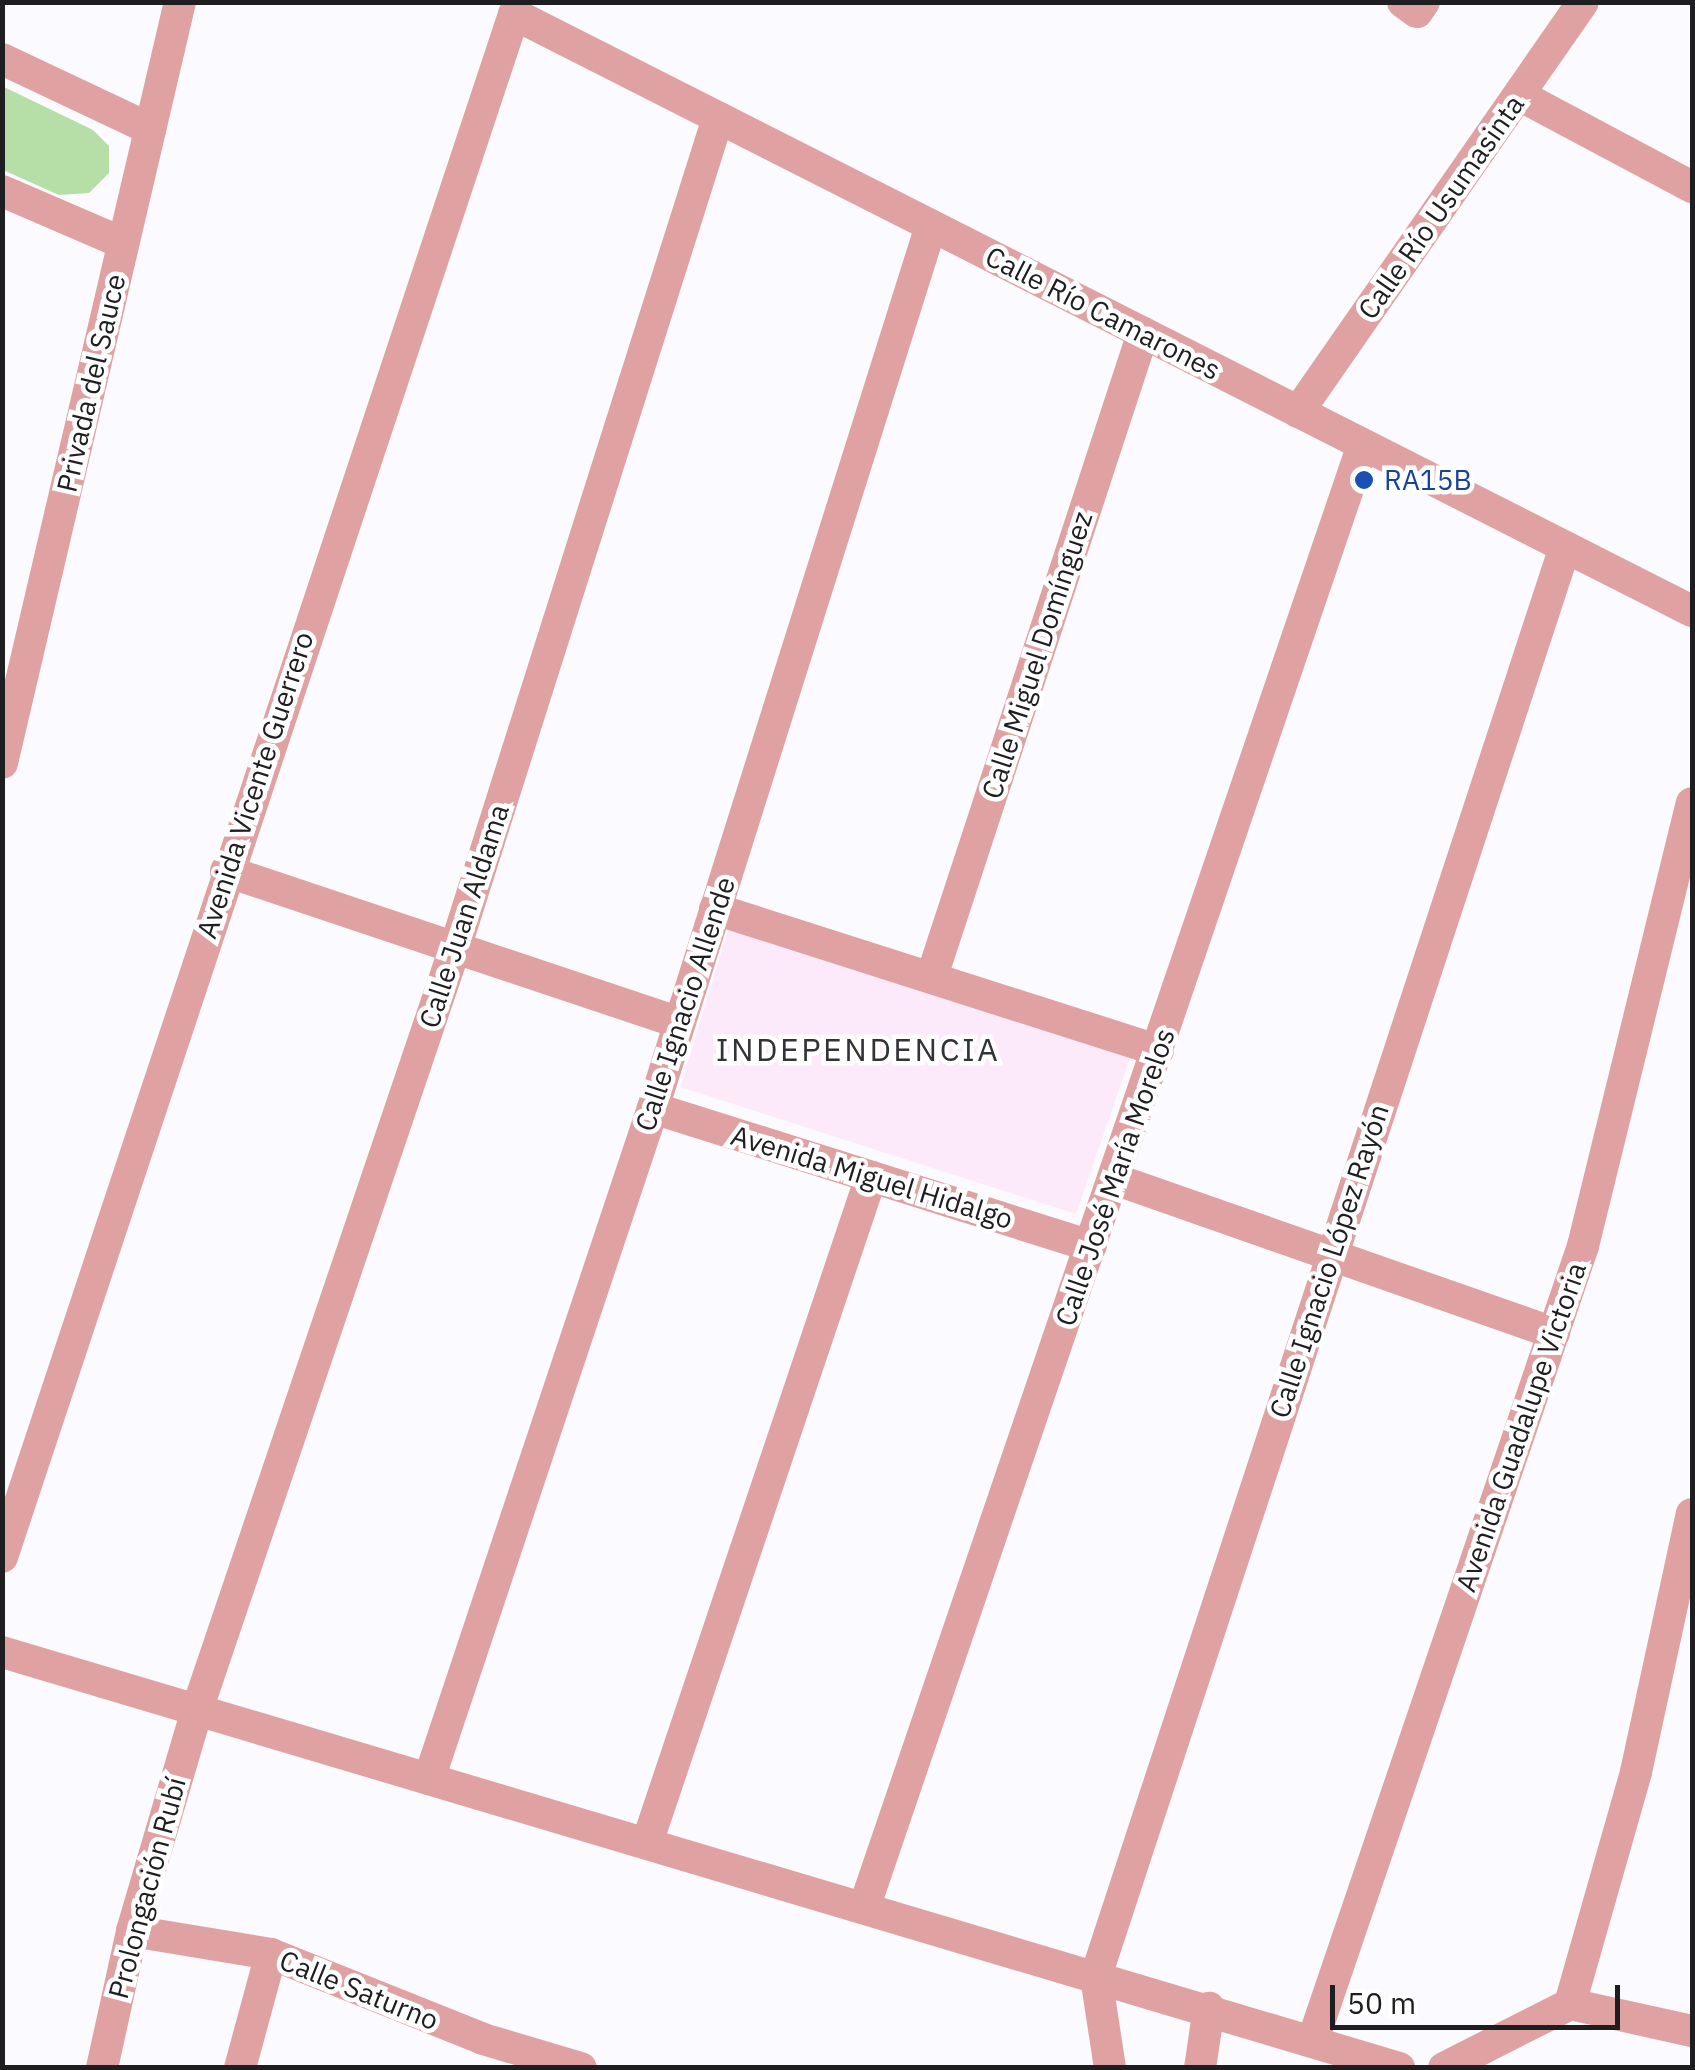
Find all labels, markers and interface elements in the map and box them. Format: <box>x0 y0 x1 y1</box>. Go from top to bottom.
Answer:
street label: Calle Río Usumasinta <box>1351 88 1531 326</box>
street label: Calle Río Camarones <box>980 239 1226 387</box>
street label: Privada del Sauce <box>50 271 132 495</box>
place label: RA15B <box>1384 463 1472 497</box>
marker: RA15B <box>1353 469 1375 491</box>
street label: Calle Miguel Domínguez <box>975 507 1099 803</box>
street label: Avenida Vicente Guerrero <box>190 628 320 942</box>
street label: Calle Juan Aldama <box>412 800 516 1032</box>
street label: Calle Ignacio Allende <box>628 873 742 1135</box>
street label: Calle José María Morelos <box>1048 1024 1182 1330</box>
district label: INDEPENDENCIA <box>716 1030 1000 1068</box>
street label: Calle Ignacio López Rayón <box>1262 1100 1396 1422</box>
street label: Avenida Miguel Hidalgo <box>727 1118 1017 1236</box>
street label: Avenida Guadalupe Victoria <box>1449 1258 1593 1596</box>
street label: Prolongación Rubí <box>101 1774 193 2002</box>
street label: Calle Saturno <box>275 1943 443 2037</box>
scale bar <box>1335 1965 1625 2027</box>
text: 50 m <box>1347 1983 1416 2022</box>

